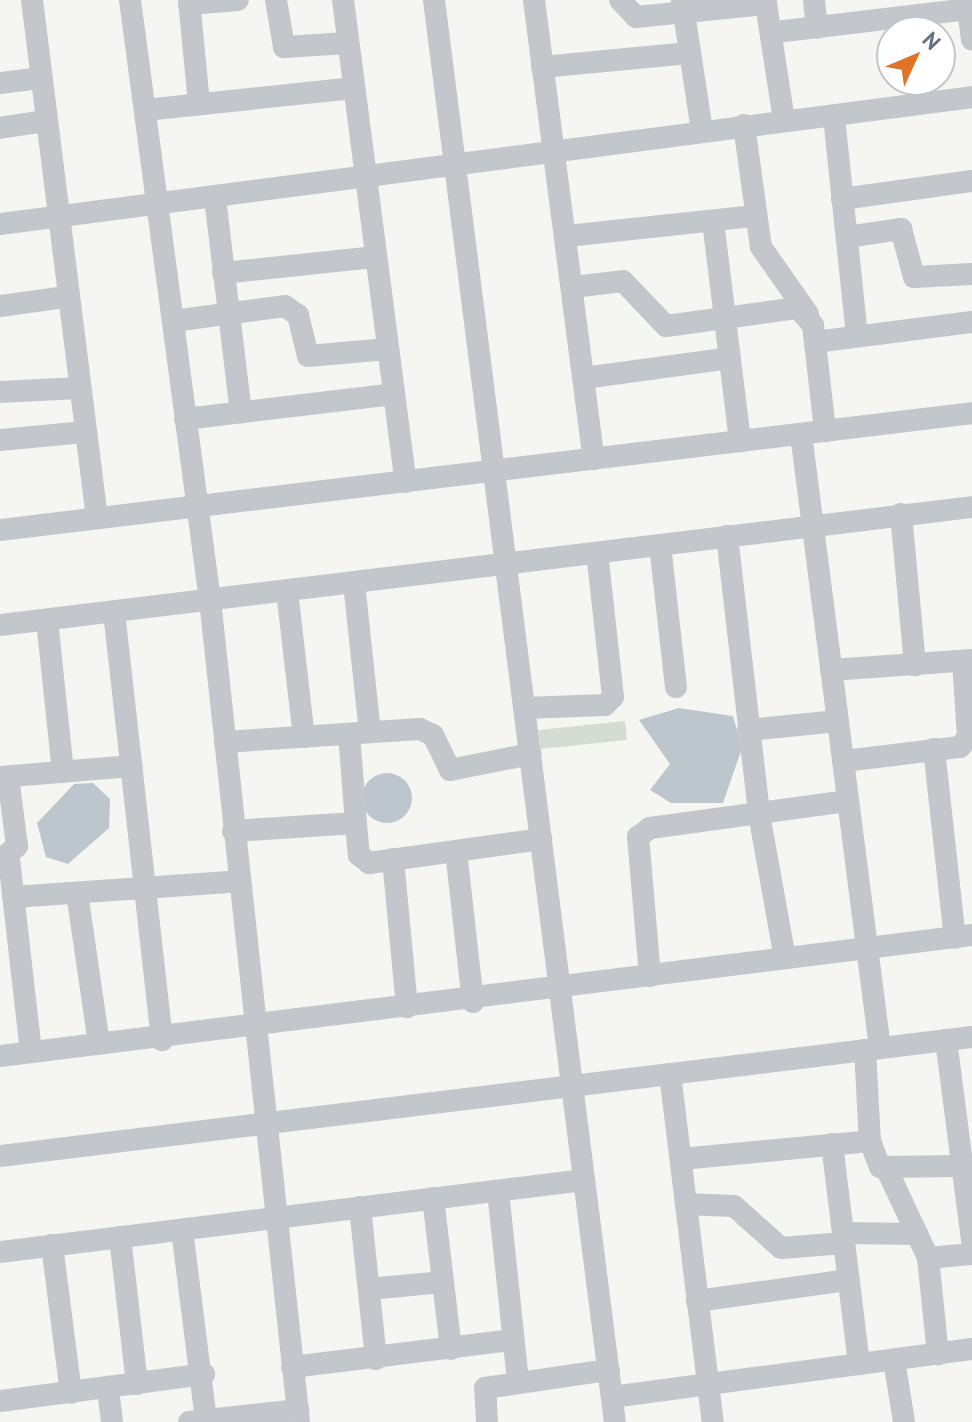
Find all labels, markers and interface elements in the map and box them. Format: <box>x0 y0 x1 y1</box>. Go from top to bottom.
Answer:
north arrow <box>876 16 956 96</box>
text: N <box>917 26 947 56</box>

